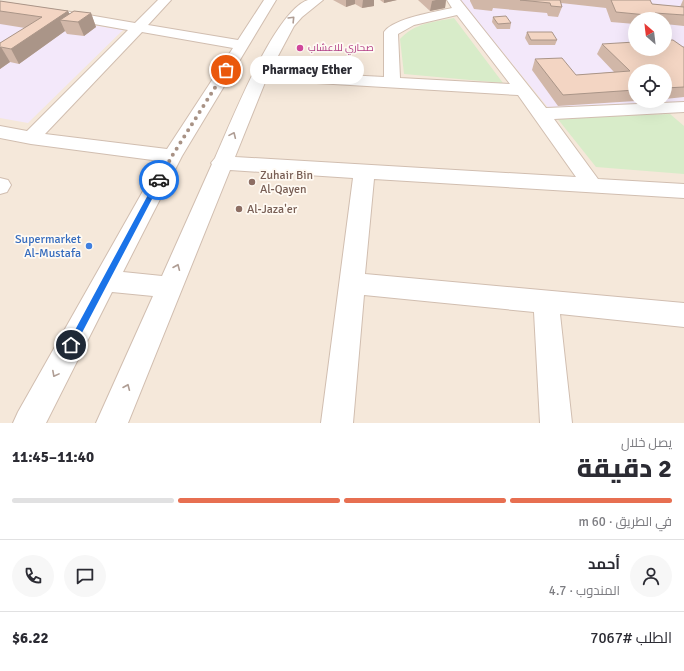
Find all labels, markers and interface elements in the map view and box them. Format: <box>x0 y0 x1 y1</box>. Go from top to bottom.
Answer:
north arrow <box>628 12 672 56</box>
map controls <box>628 12 672 108</box>
one-way arrow <box>287 16 295 24</box>
place label: صحاري للاعشاب <box>308 42 374 55</box>
marker: صحاري للاعشاب <box>295 43 305 53</box>
pin <box>209 53 243 87</box>
callout: Pharmacy Ether <box>250 56 364 84</box>
icon: bag <box>215 59 237 81</box>
text: Pharmacy Ether <box>262 62 352 78</box>
button: locate <box>628 64 672 108</box>
one-way arrow <box>229 131 237 138</box>
courier <box>139 160 179 200</box>
place label: Zuhair Bin Al-Qayen <box>260 168 313 197</box>
icon: car <box>148 169 170 191</box>
marker: Zuhair Bin Al-Qayen <box>247 177 257 187</box>
place label: Al-Jaza'er <box>247 202 298 217</box>
marker: Al-Jaza'er <box>234 204 244 214</box>
place label: Supermarket Al-Mustafa <box>15 232 81 261</box>
marker: Supermarket Al-Mustafa <box>84 241 94 251</box>
one-way arrow <box>172 264 180 272</box>
pin <box>54 328 88 362</box>
icon: home <box>60 334 82 356</box>
one-way arrow <box>53 369 60 377</box>
one-way arrow <box>122 384 130 391</box>
text: يصل خلال <box>621 435 672 451</box>
text: 11:40–11:45 <box>12 448 94 466</box>
text: 2 دقيقة <box>577 453 672 485</box>
text: في الطريق · 60 m <box>579 514 672 530</box>
button: phone <box>12 555 54 597</box>
button: chat <box>64 555 106 597</box>
text: أحمد <box>588 555 620 573</box>
button: person <box>630 555 672 597</box>
text: المندوب · 4.7 <box>549 583 620 599</box>
text: $6.22 <box>12 629 49 647</box>
text: الطلب #7067 <box>590 629 672 647</box>

